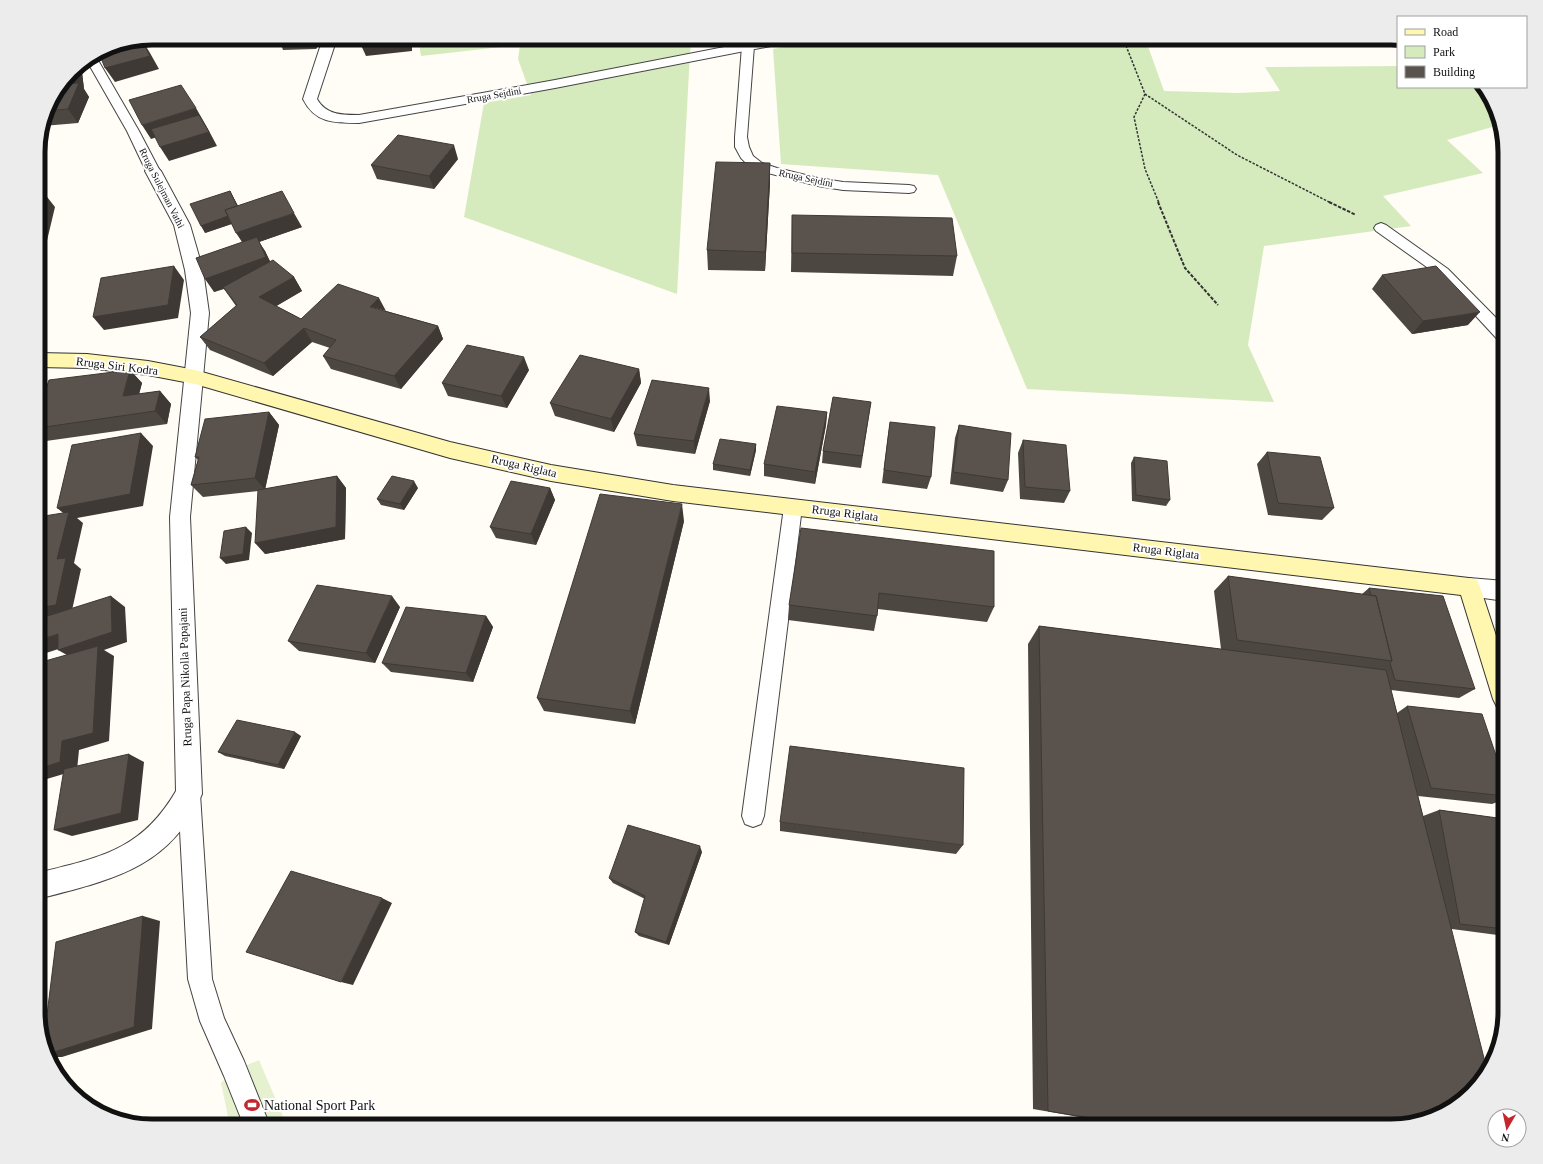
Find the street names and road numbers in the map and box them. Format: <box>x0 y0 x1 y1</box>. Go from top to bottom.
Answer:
street label: Rruga Sejdini <box>466 85 522 105</box>
street label: Rruga Sulejman Vathi <box>137 146 187 230</box>
street label: Rruga Sejdini <box>778 167 834 189</box>
street label: Rruga Siri Kodra <box>75 354 160 378</box>
street label: Rruga Riglata <box>490 452 559 481</box>
street label: Rruga Riglata <box>811 502 880 524</box>
street label: Rruga Riglata <box>1132 540 1201 562</box>
street label: Rruga Papa Nikolla Papajani <box>176 607 194 747</box>

